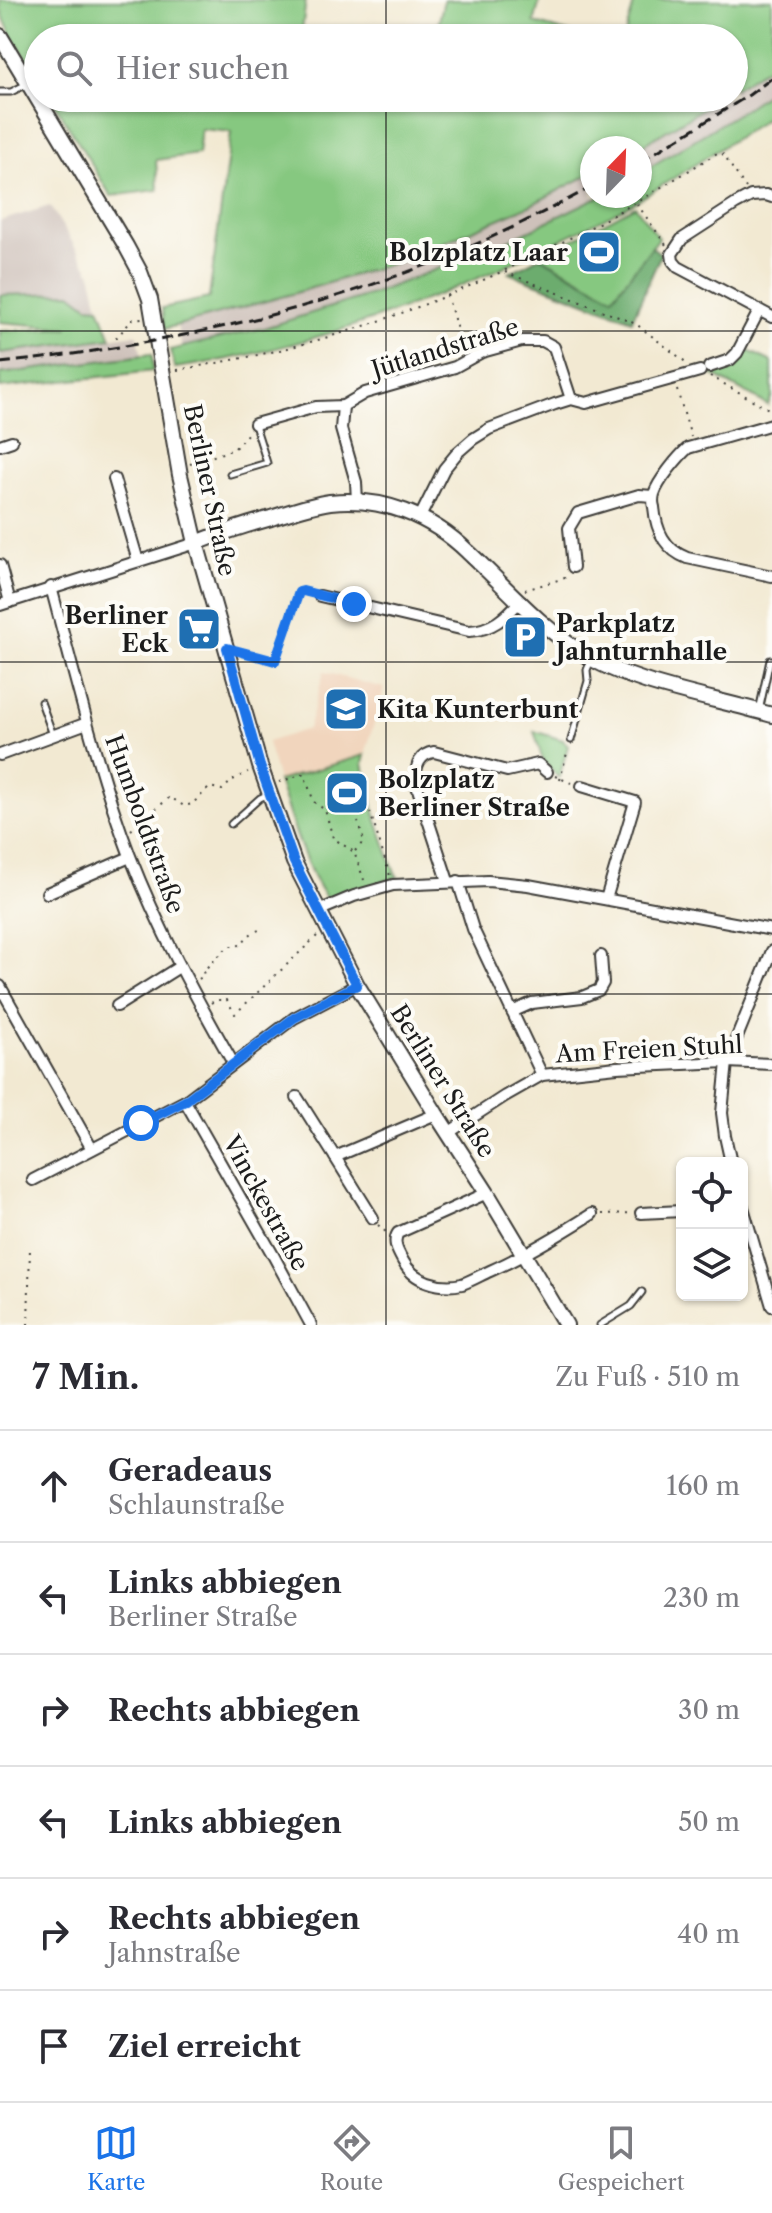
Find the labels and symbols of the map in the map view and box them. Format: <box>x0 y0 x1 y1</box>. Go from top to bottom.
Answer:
north arrow <box>580 136 652 208</box>
sports icon: Bolzplatz Laar <box>575 228 623 276</box>
place label: Bolzplatz Laar <box>389 238 568 267</box>
street label: Jütlandstraße <box>364 312 522 385</box>
street label: Berliner Straße <box>178 401 242 579</box>
route end <box>336 586 372 622</box>
place label: Berliner Eck <box>65 601 169 658</box>
supermarket icon: Berliner Eck <box>175 605 223 653</box>
place label: Parkplatz Jahnturnhalle <box>552 609 727 666</box>
parking icon: Parkplatz Jahnturnhalle <box>501 613 549 661</box>
school or university icon: Kita Kunterbunt <box>322 685 370 733</box>
place label: Kita Kunterbunt <box>377 695 579 724</box>
street label: Humboldtstraße <box>99 731 191 917</box>
place label: Bolzplatz Berliner Straße <box>378 765 570 822</box>
sports icon: Bolzplatz Berliner Straße <box>323 769 371 817</box>
street label: Berliner Straße <box>384 999 502 1163</box>
street label: Am Freien Stuhl <box>554 1030 743 1068</box>
route start <box>123 1105 159 1141</box>
street label: Vinckestraße <box>216 1129 315 1276</box>

